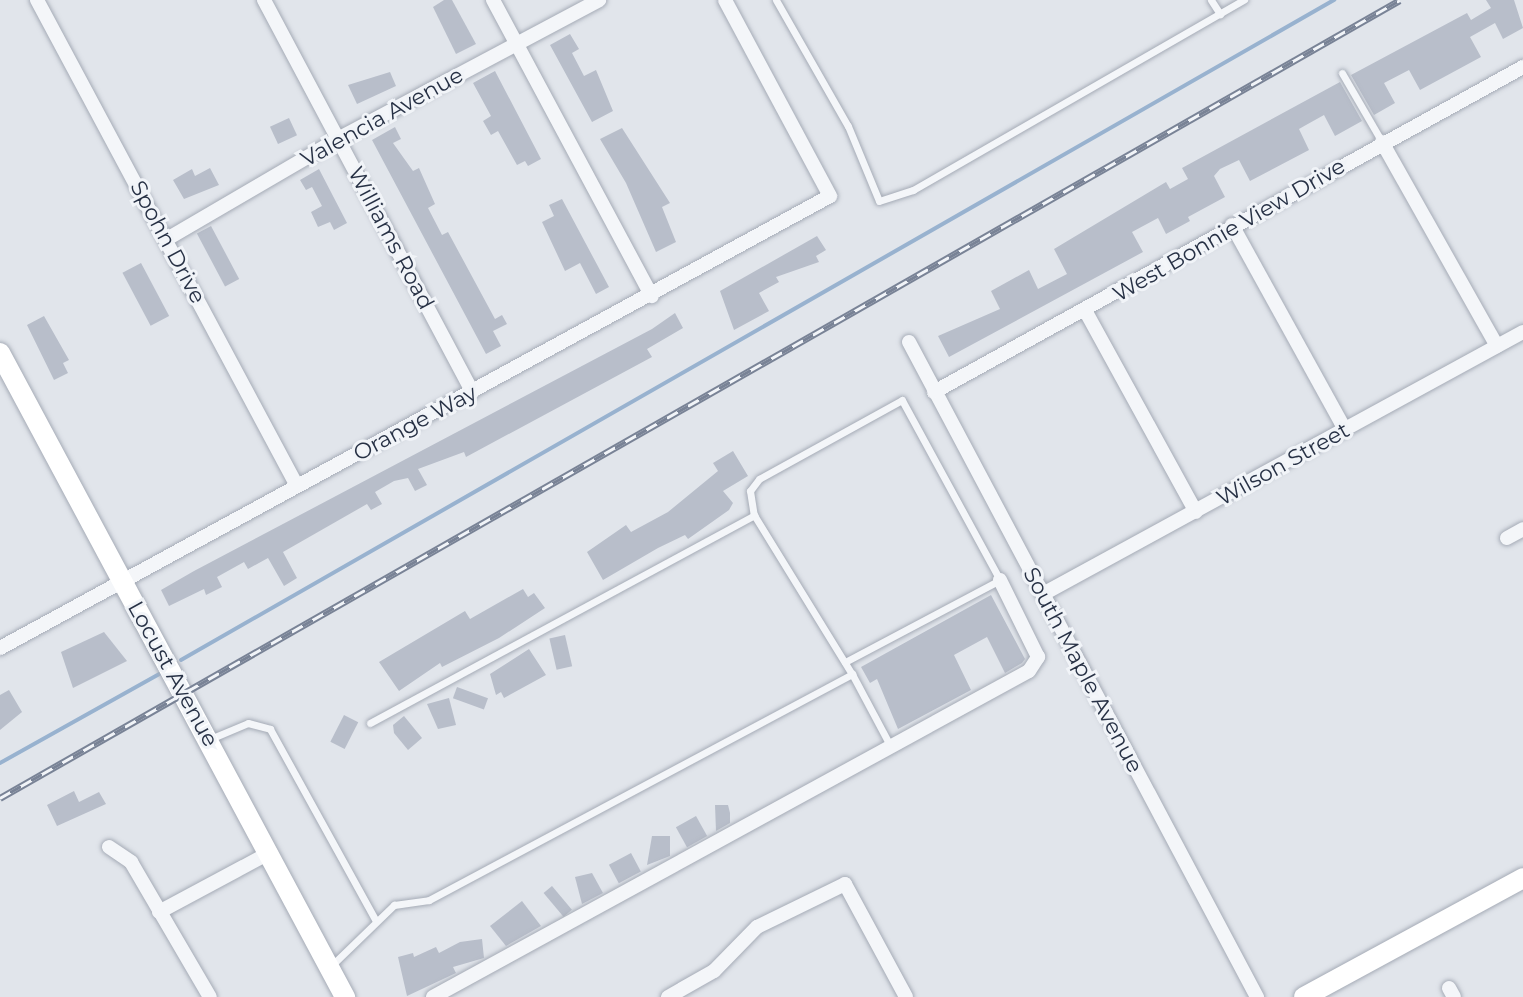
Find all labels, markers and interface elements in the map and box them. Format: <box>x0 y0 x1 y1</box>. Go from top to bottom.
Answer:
street label: Valencia Avenue <box>296 62 468 172</box>
street label: West Bonnie View Drive <box>1108 153 1350 307</box>
street label: Williams Road <box>342 162 440 314</box>
street label: Spohn Drive <box>125 176 211 308</box>
street label: Orange Way <box>349 379 481 467</box>
street label: Wilson Street <box>1212 417 1354 511</box>
street label: South Maple Avenue <box>1018 563 1148 777</box>
street label: Locust Avenue <box>122 597 224 751</box>

